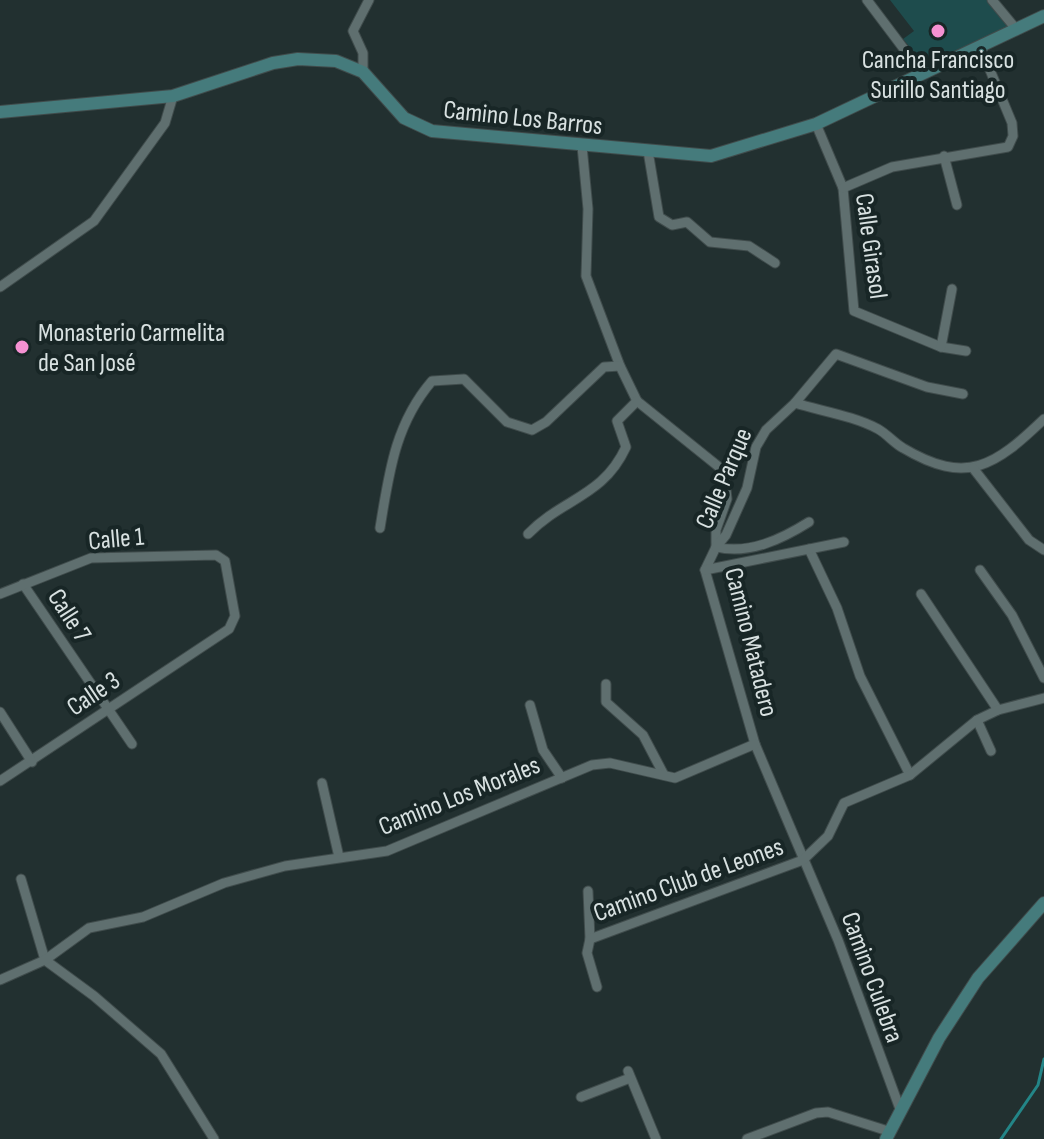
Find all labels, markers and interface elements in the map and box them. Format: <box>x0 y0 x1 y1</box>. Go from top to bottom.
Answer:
marker: Cancha Francisco Surillo Santiago <box>929 22 947 40</box>
place label: Cancha Francisco Surillo Santiago <box>862 45 1014 106</box>
street label: Camino Los Barros <box>442 95 604 142</box>
street label: Calle Girasol <box>848 191 893 301</box>
place label: Monasterio Carmelita de San José <box>38 318 225 379</box>
marker: Monasterio Carmelita de San José <box>13 338 31 356</box>
street label: Calle Parque <box>689 424 759 534</box>
street label: Calle 1 <box>87 522 145 557</box>
street label: Camino Matadero <box>717 565 784 720</box>
street label: Calle 7 <box>40 584 98 649</box>
street label: Calle 3 <box>61 665 126 723</box>
street label: Camino Los Morales <box>374 750 545 843</box>
street label: Camino Club de Leones <box>589 832 788 929</box>
street label: Camino Culebra <box>834 908 909 1047</box>

